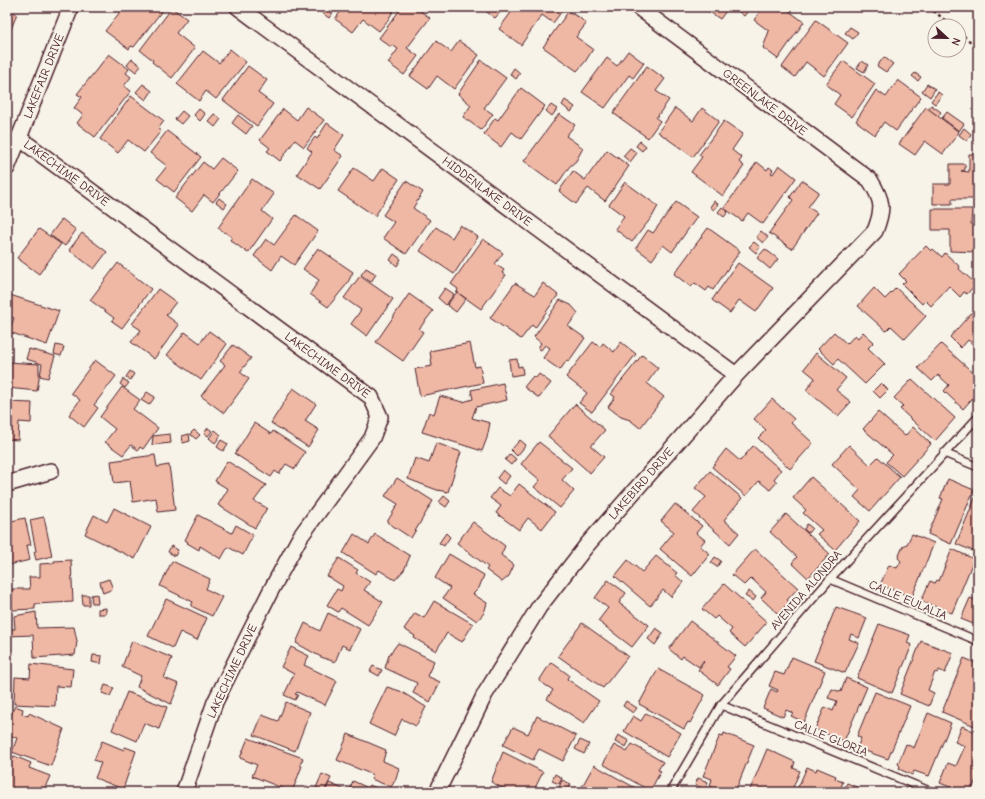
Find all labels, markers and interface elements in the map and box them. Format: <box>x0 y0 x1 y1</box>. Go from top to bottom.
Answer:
north arrow <box>927 18 967 58</box>
street label: LAKEFAIR DRIVE <box>20 32 67 120</box>
text: N <box>948 36 963 47</box>
street label: GREENLAKE DRIVE <box>720 66 810 138</box>
street label: LAKECHIME DRIVE <box>21 137 112 209</box>
street label: HIDDENLAKE DRIVE <box>440 154 535 229</box>
street label: LAKECHIME DRIVE <box>282 329 373 401</box>
street label: LAKEBIRD DRIVE <box>606 444 676 522</box>
street label: AVENIDA ALONDRA <box>768 547 844 633</box>
street label: CALLE EULALIA <box>867 577 949 623</box>
street label: LAKECHIME DRIVE <box>204 622 260 720</box>
street label: CALLE GLORIA <box>792 717 870 759</box>

